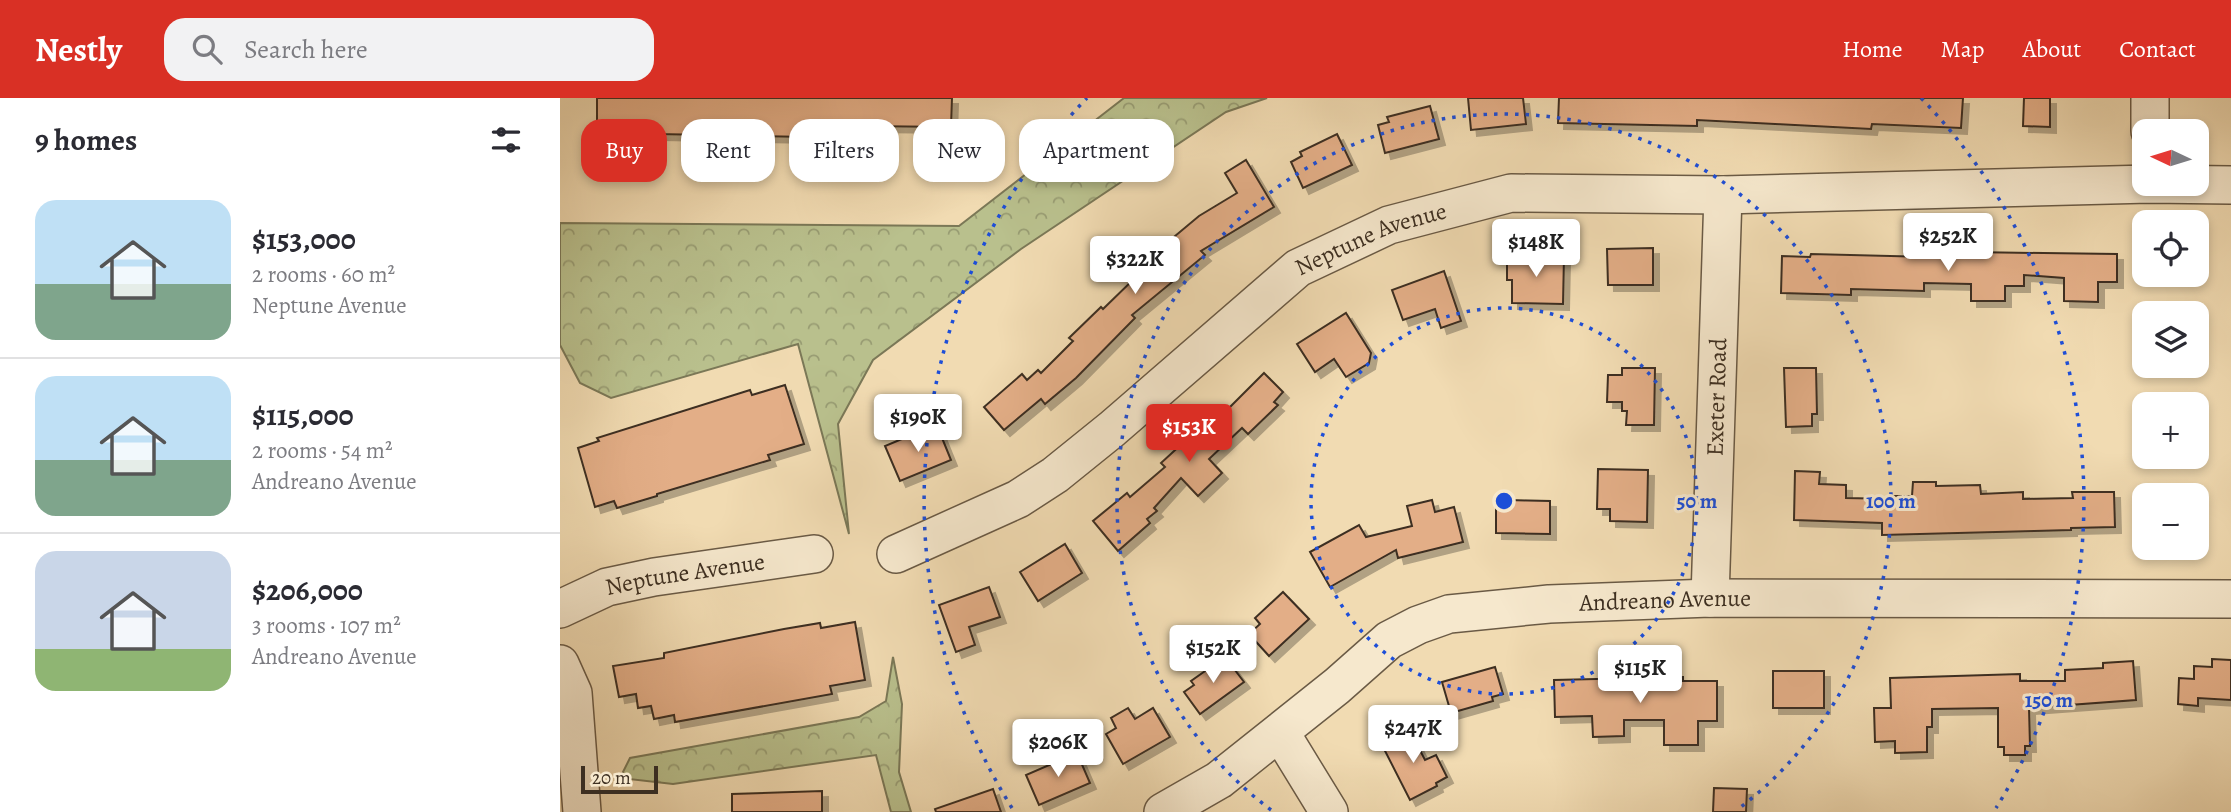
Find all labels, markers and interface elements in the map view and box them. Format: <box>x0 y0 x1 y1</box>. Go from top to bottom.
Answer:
search box <box>164 18 654 81</box>
text: Nestly <box>35 27 122 72</box>
icon: search <box>188 30 226 68</box>
text: Search here <box>244 32 368 67</box>
text: Home <box>1842 33 1903 65</box>
text: Map <box>1941 33 1985 65</box>
text: About <box>2023 33 2081 65</box>
text: Contact <box>2119 33 2196 65</box>
chip: Buy <box>581 119 667 182</box>
chip: Rent <box>681 119 775 182</box>
chip: Filters <box>789 119 899 182</box>
chip: New <box>913 119 1005 182</box>
chip: Apartment <box>1019 119 1174 182</box>
north arrow <box>2132 119 2208 196</box>
map controls <box>2132 119 2209 560</box>
text: 9 homes <box>35 120 137 160</box>
icon: filters <box>487 121 525 159</box>
street label: Neptune Avenue <box>1289 195 1450 283</box>
button: locate <box>2132 210 2209 287</box>
pin: $252K <box>1899 214 1997 273</box>
text: $153,000 <box>252 219 356 259</box>
pin: $148K <box>1487 220 1585 279</box>
text: $252K <box>1919 220 1977 251</box>
text: $148K <box>1508 226 1564 257</box>
icon: home <box>91 228 175 312</box>
pin: $322K <box>1086 236 1184 296</box>
text: $322K <box>1106 243 1164 274</box>
text: 2 rooms · 60 m² <box>252 259 395 290</box>
text: Neptune Avenue <box>252 290 407 321</box>
button: layers <box>2132 301 2209 378</box>
street label: Exeter Road <box>1699 337 1734 457</box>
button: + <box>2132 392 2209 469</box>
pin: $190K <box>869 394 967 454</box>
text: $115,000 <box>252 395 354 435</box>
text: $190K <box>890 401 946 432</box>
icon: home <box>91 404 175 488</box>
pin: $153K <box>1140 404 1238 464</box>
text: $153K <box>1162 411 1216 442</box>
text: 2 rooms · 54 m² <box>252 435 393 466</box>
text: Andreano Avenue <box>252 466 417 497</box>
button: − <box>2132 483 2209 560</box>
text: 50 m <box>1677 487 1718 515</box>
text: 100 m <box>1866 487 1916 515</box>
centre of rings <box>1492 489 1516 513</box>
street label: Neptune Avenue <box>602 545 767 603</box>
text: $206,000 <box>252 570 363 610</box>
icon: home <box>91 579 175 663</box>
street label: Andreano Avenue <box>1578 582 1751 619</box>
text: 3 rooms · 107 m² <box>252 610 401 641</box>
pin: $152K <box>1164 626 1262 685</box>
text: $152K <box>1186 632 1241 663</box>
text: Andreano Avenue <box>252 641 417 672</box>
pin: $115K <box>1591 646 1689 705</box>
text: $115K <box>1614 652 1666 683</box>
text: 150 m <box>2025 686 2074 714</box>
pin: $247K <box>1364 706 1462 765</box>
text: $247K <box>1384 712 1442 743</box>
pin: $206K <box>1009 720 1107 779</box>
text: $206K <box>1028 726 1088 757</box>
scale bar <box>581 763 658 795</box>
text: 20 m <box>592 765 631 791</box>

